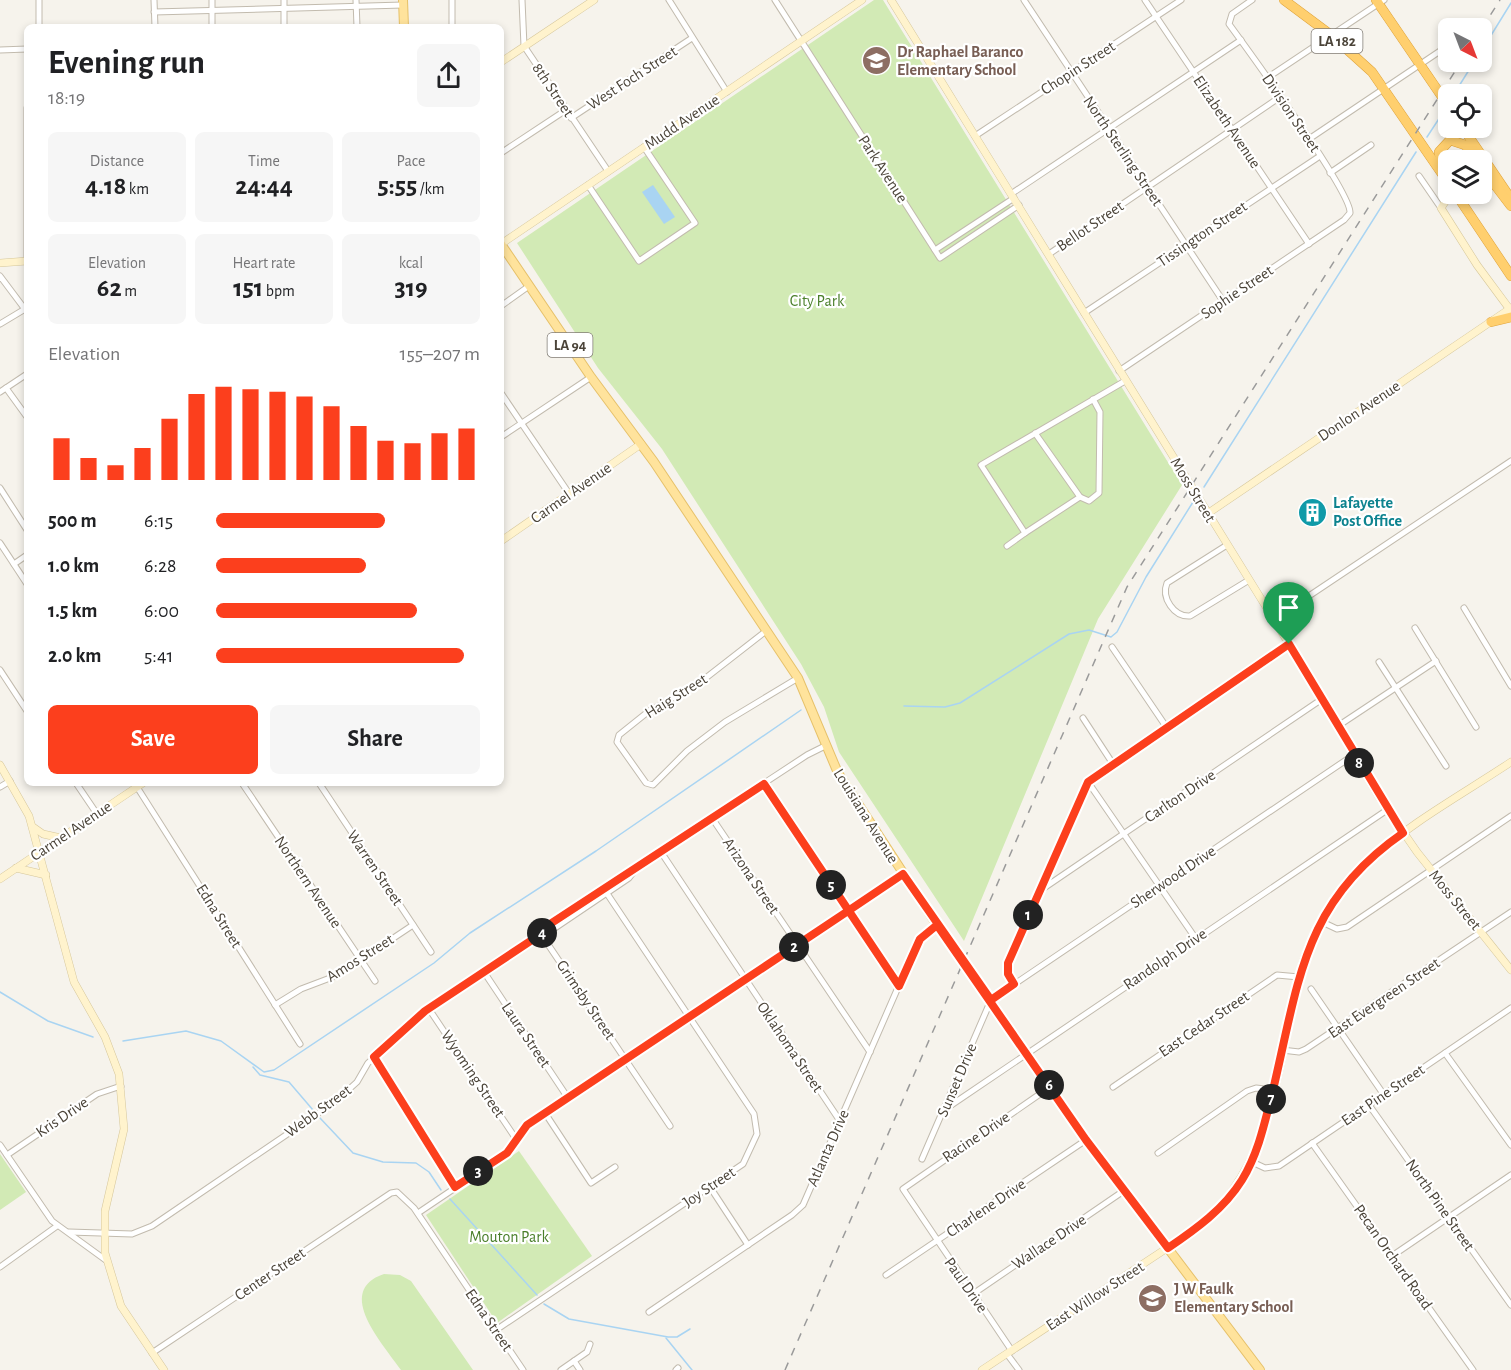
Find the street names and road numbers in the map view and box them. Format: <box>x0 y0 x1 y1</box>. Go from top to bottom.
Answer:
road number: LA 182 <box>1312 29 1362 53</box>
street label: Chopin Street <box>1038 38 1118 98</box>
street label: West Foch Street <box>584 43 680 113</box>
street label: 8th Street <box>529 60 577 120</box>
street label: Division Street <box>1259 71 1323 155</box>
street label: Elizabeth Avenue <box>1190 73 1264 171</box>
street label: Mudd Avenue <box>642 91 722 153</box>
street label: North Sterling Street <box>1080 93 1166 209</box>
street label: Park Avenue <box>855 132 911 206</box>
street label: Bellot Street <box>1054 198 1126 254</box>
street label: Tissington Street <box>1154 198 1250 270</box>
street label: Sophie Street <box>1198 262 1276 322</box>
road number: LA 94 <box>548 333 592 357</box>
street label: Donlon Avenue <box>1315 378 1403 444</box>
street label: Moss Street <box>1168 455 1218 525</box>
street label: Carmel Avenue <box>528 459 614 527</box>
street label: Haig Street <box>642 671 710 721</box>
street label: Louisiana Avenue <box>831 766 901 866</box>
street label: Carlton Drive <box>1142 767 1218 825</box>
street label: Carmel Avenue <box>28 798 114 864</box>
street label: Warren Street <box>344 827 406 909</box>
street label: Northern Avenue <box>271 833 345 931</box>
street label: Arizona Street <box>720 835 782 917</box>
street label: Sherwood Drive <box>1128 843 1218 911</box>
street label: Moss Street <box>1426 867 1484 933</box>
street label: Edna Street <box>193 881 245 951</box>
street label: Randolph Drive <box>1121 925 1209 993</box>
street label: Amos Street <box>324 931 396 985</box>
street label: East Evergreen Street <box>1325 955 1443 1041</box>
street label: Grimsby Street <box>553 957 618 1043</box>
street label: East Cedar Street <box>1156 988 1252 1060</box>
street label: Oklahoma Street <box>754 999 826 1095</box>
street label: Laura Street <box>498 1000 554 1070</box>
street label: Wyoming Street <box>437 1028 508 1121</box>
street label: Sunset Drive <box>934 1041 980 1119</box>
street label: East Pine Street <box>1338 1061 1428 1129</box>
street label: Webb Street <box>282 1082 354 1140</box>
street label: Kris Drive <box>33 1094 91 1140</box>
street label: Atlanta Drive <box>804 1107 852 1189</box>
street label: Racine Drive <box>939 1109 1013 1165</box>
street label: North Pine Street <box>1403 1156 1477 1254</box>
street label: Joy Street <box>680 1164 739 1211</box>
street label: Charlene Drive <box>943 1176 1029 1240</box>
street label: Pecan Orchard Road <box>1351 1202 1435 1312</box>
street label: Wallace Drive <box>1009 1211 1089 1273</box>
street label: Center Street <box>232 1245 308 1303</box>
street label: Paul Drive <box>941 1254 991 1316</box>
street label: East Willow Street <box>1043 1258 1147 1334</box>
street label: Edna Street <box>462 1286 516 1354</box>

